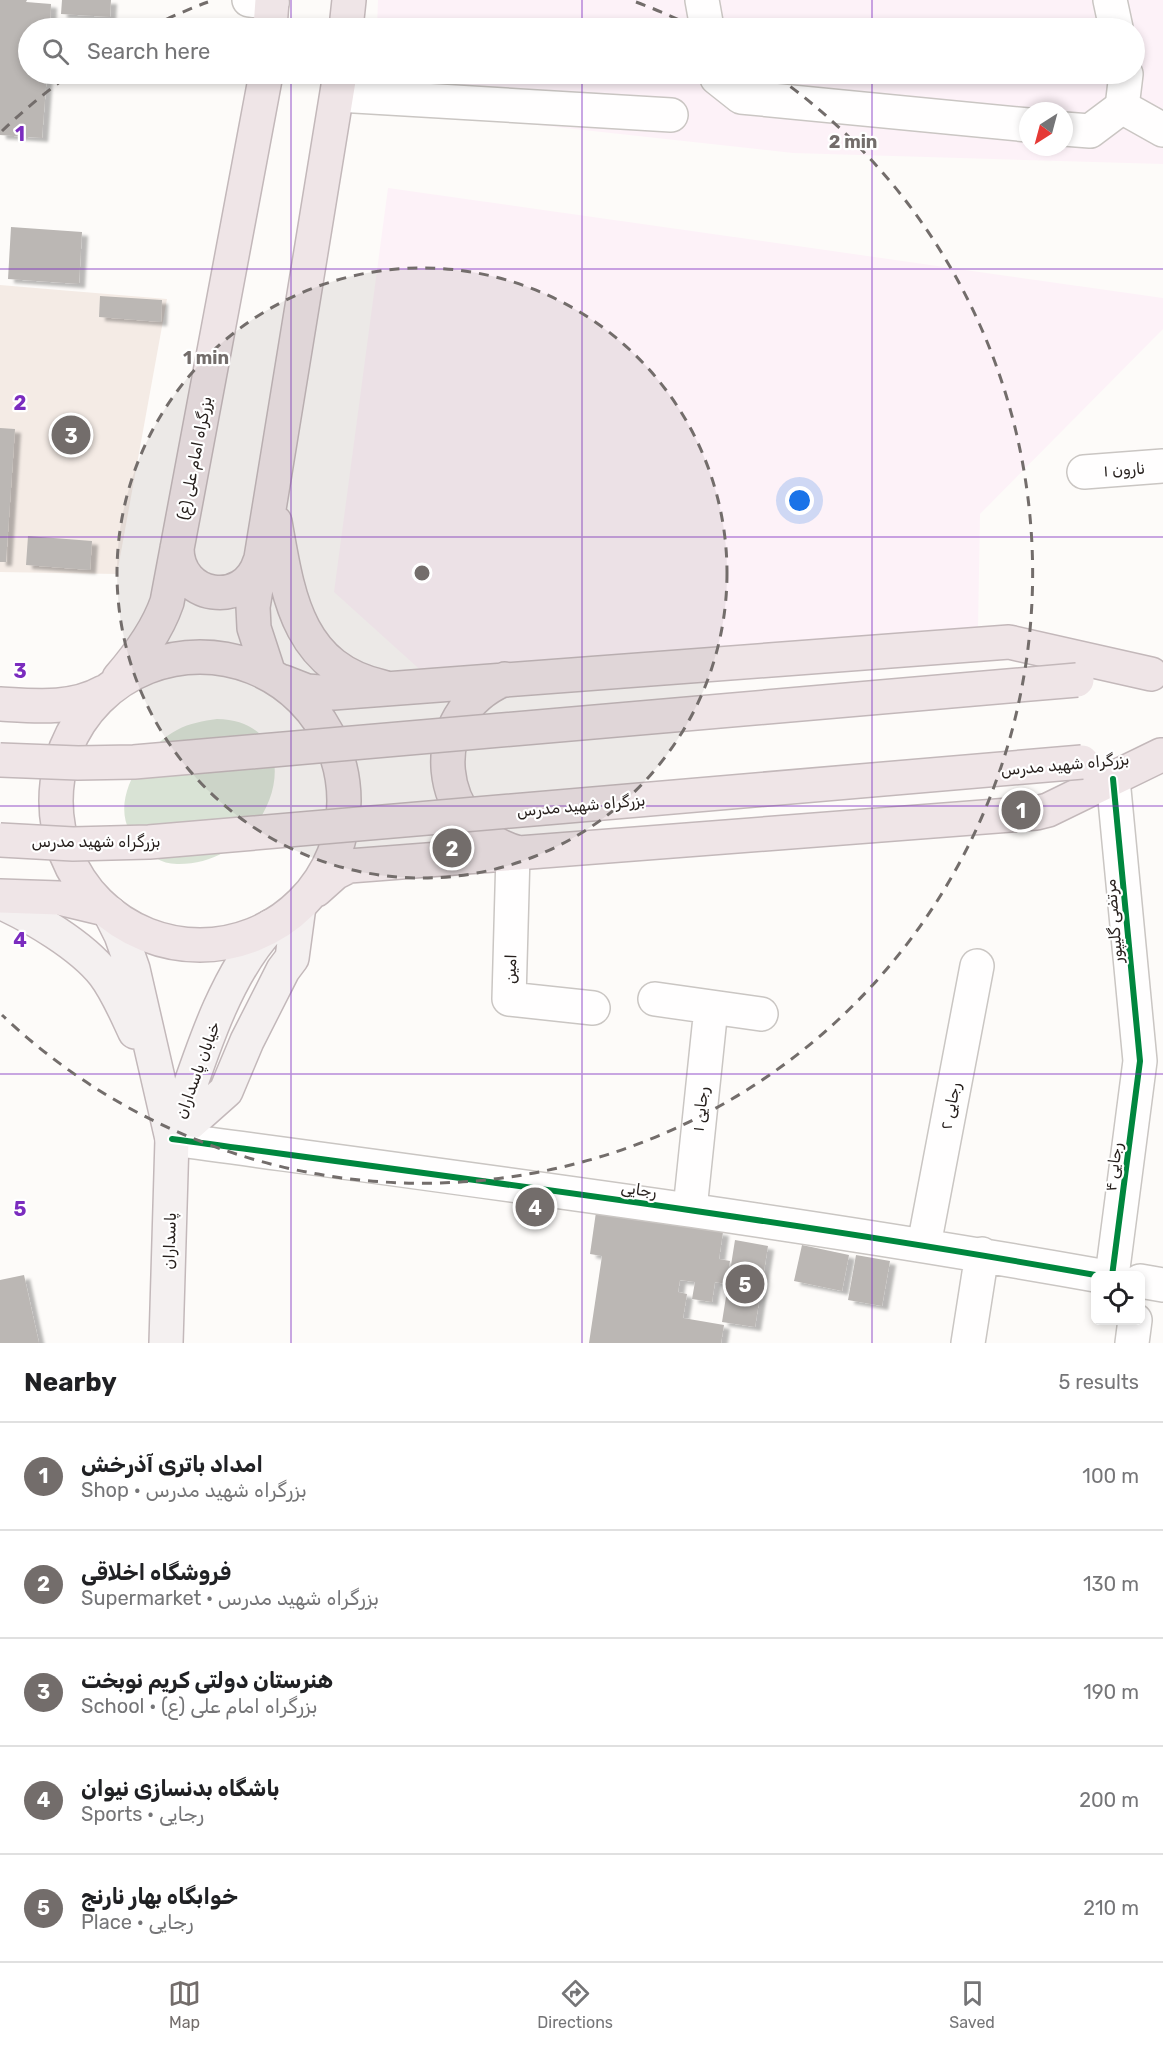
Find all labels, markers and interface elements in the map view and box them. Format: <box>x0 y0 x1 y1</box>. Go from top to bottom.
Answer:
search box <box>18 18 1145 84</box>
icon: search <box>39 35 72 68</box>
text: Search here <box>87 38 210 65</box>
north arrow <box>1019 102 1073 156</box>
text: 1 <box>15 122 25 146</box>
text: 2 min <box>829 131 877 153</box>
text: 1 min <box>183 347 229 369</box>
text: 2 <box>14 391 27 415</box>
street label: بزرگراه امام علی (ع) <box>173 395 218 522</box>
pin: 3 <box>52 412 90 458</box>
street label: نارون ۱ <box>1103 459 1146 481</box>
your location <box>785 486 814 515</box>
centre of rings <box>412 563 432 583</box>
text: 3 <box>13 659 27 683</box>
street label: بزرگراه شهید مدرس <box>1000 749 1130 781</box>
pin: 1 <box>1002 788 1040 832</box>
street label: بزرگراه شهید مدرس <box>516 790 646 822</box>
pin: 2 <box>432 826 472 870</box>
street label: بزرگراه شهید مدرس <box>31 832 161 852</box>
street label: مرتضی گلیپور <box>1100 878 1128 965</box>
text: 4 <box>13 928 27 952</box>
street label: امین <box>500 954 521 984</box>
street label: خیابان پاسداران <box>171 1019 225 1122</box>
street label: رجایی ۲ <box>937 1081 965 1132</box>
street label: رجایی ۱ <box>689 1086 713 1132</box>
street label: رجایی ۴ <box>1101 1142 1127 1193</box>
street label: رجایی <box>620 1178 658 1202</box>
pin: 4 <box>516 1184 554 1230</box>
text: 5 <box>14 1197 27 1221</box>
street label: پاسداران <box>159 1212 181 1270</box>
pin: 5 <box>726 1262 764 1306</box>
map controls <box>1091 1271 1145 1325</box>
button: locate <box>1091 1271 1145 1325</box>
text: Nearby <box>24 1367 117 1398</box>
text: 5 results <box>1058 1370 1139 1394</box>
text: امداد باتری آذرخش <box>81 1451 263 1478</box>
text: 1 <box>39 1464 48 1488</box>
text: 100 m <box>1082 1464 1139 1488</box>
text: Shop · بزرگراه شهید مدرس <box>81 1478 307 1502</box>
text: فروشگاه اخلاقی <box>81 1559 231 1586</box>
text: 2 <box>37 1572 50 1596</box>
text: 130 m <box>1083 1572 1139 1596</box>
text: Supermarket · بزرگراه شهید مدرس <box>81 1586 379 1610</box>
text: هنرستان دولتی کریم نوبخت <box>81 1667 333 1694</box>
text: 3 <box>37 1680 50 1704</box>
text: 190 m <box>1083 1680 1139 1704</box>
text: School · بزرگراه امام علی (ع) <box>81 1694 318 1718</box>
text: باشگاه بدنسازی نیوان <box>81 1775 279 1802</box>
text: 4 <box>37 1788 50 1812</box>
text: 200 m <box>1079 1788 1139 1812</box>
text: Sports · رجایی <box>81 1802 204 1826</box>
text: خوابگاه بهار نارنج <box>81 1883 238 1910</box>
text: 5 <box>37 1896 50 1920</box>
text: 210 m <box>1083 1896 1139 1920</box>
text: Place · رجایی <box>81 1910 193 1934</box>
tab: Map <box>168 1977 201 2032</box>
tab: Directions <box>537 1977 613 2032</box>
tab: Saved <box>949 1977 995 2032</box>

